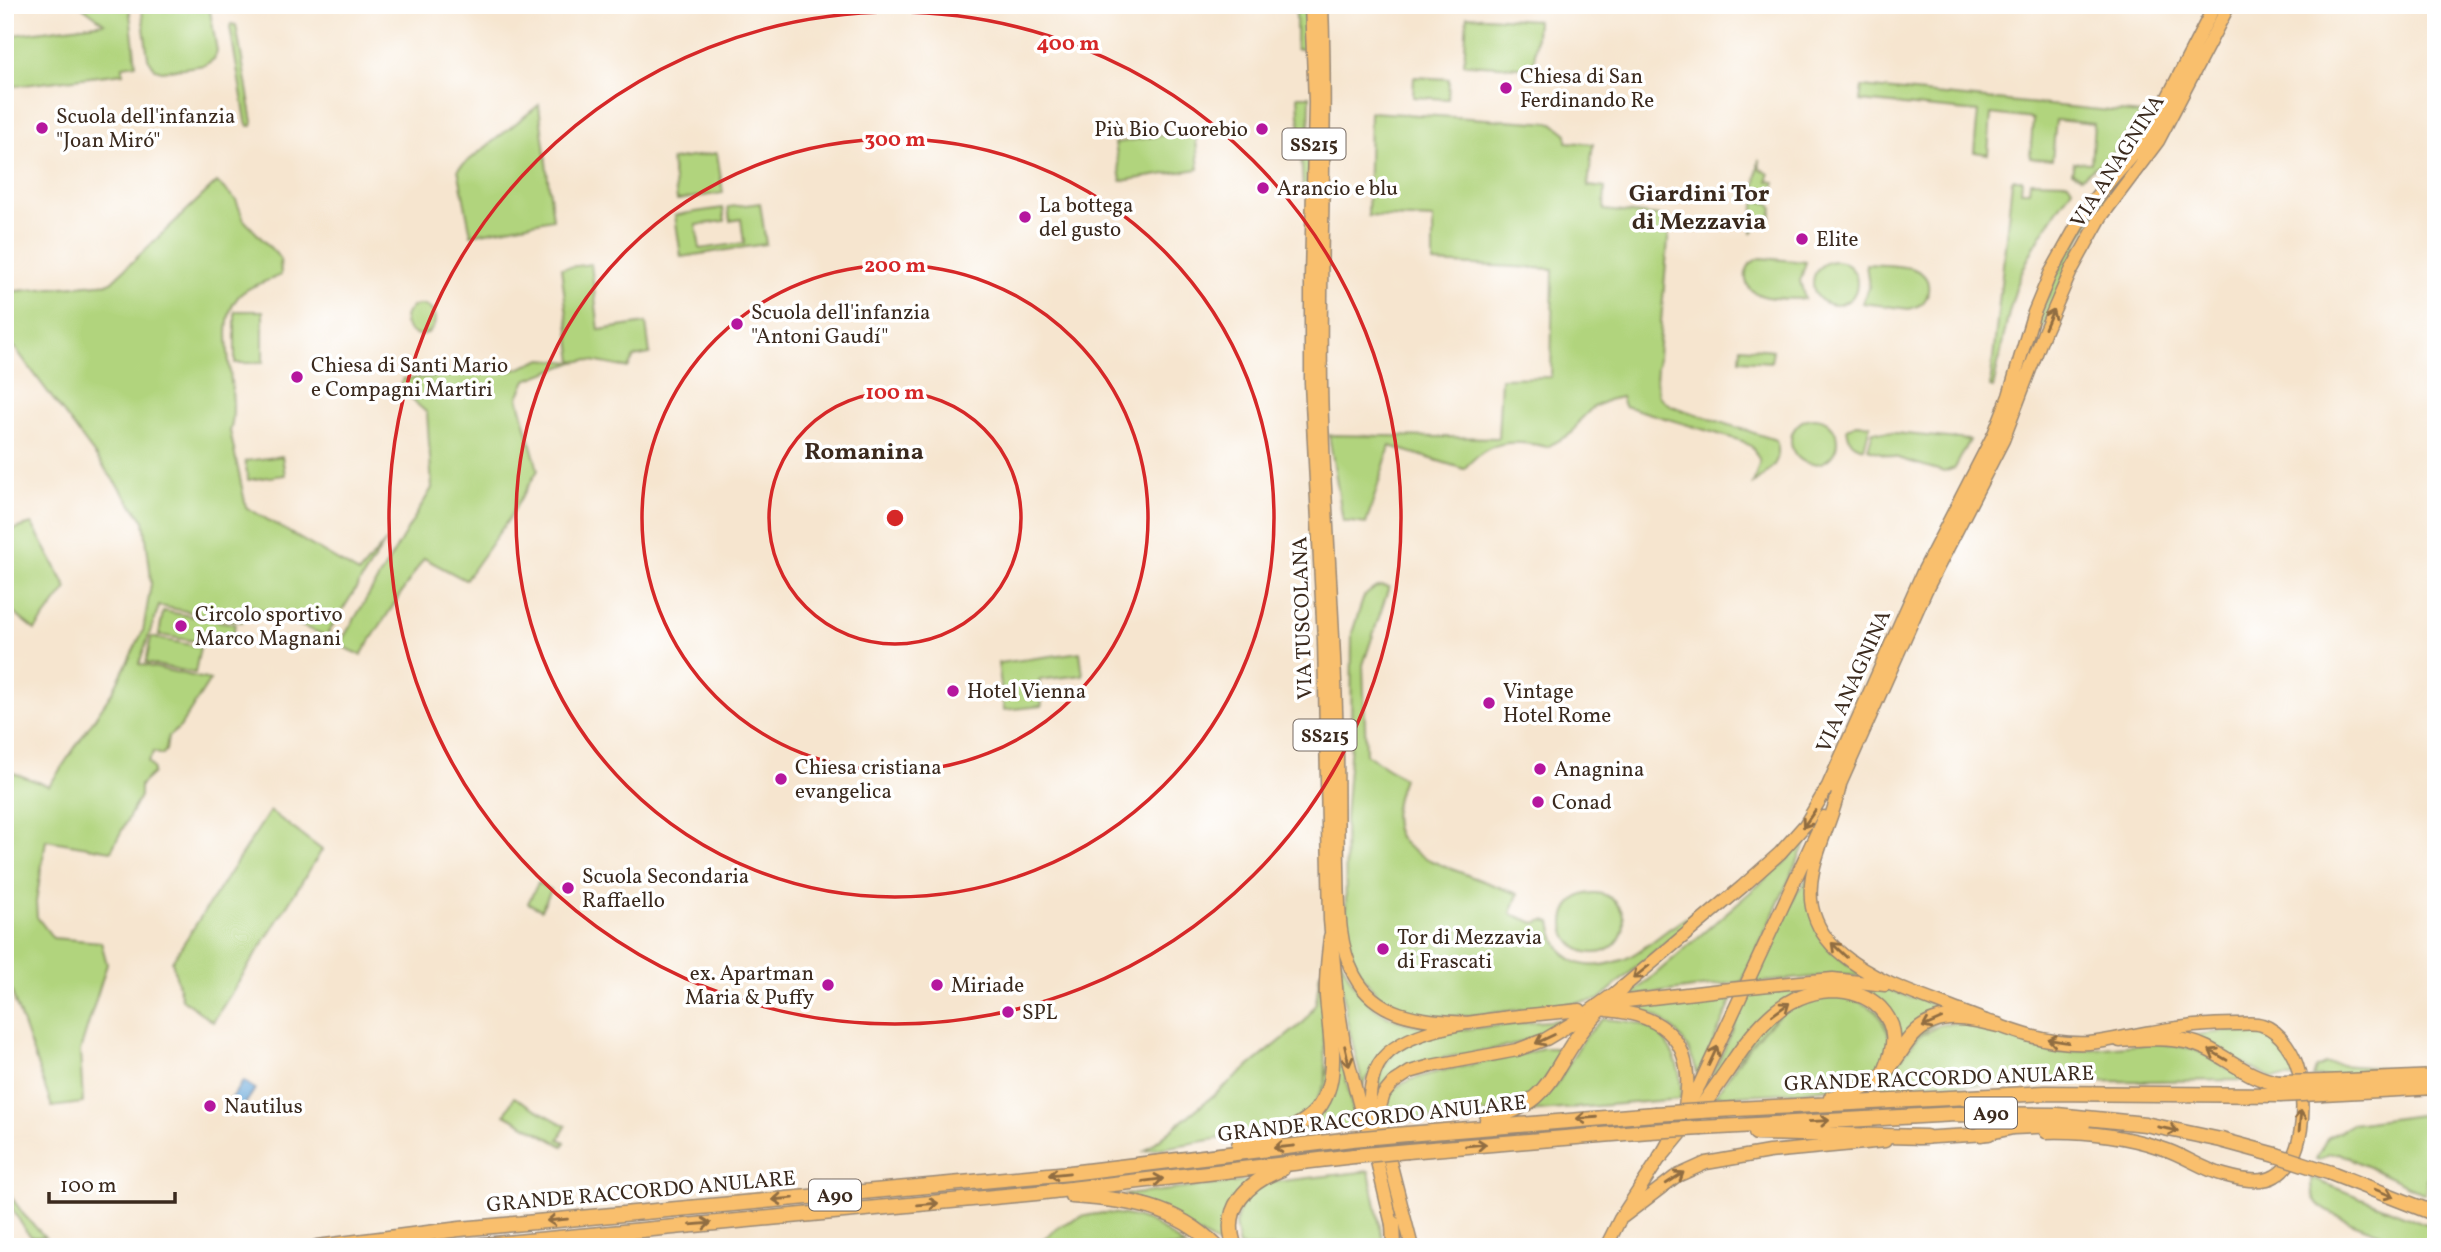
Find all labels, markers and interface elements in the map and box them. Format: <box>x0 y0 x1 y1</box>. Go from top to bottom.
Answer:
text: 400 m <box>1037 30 1099 59</box>
place label: Chiesa di San Ferdinando Re <box>1520 63 1654 116</box>
marker: Chiesa di San Ferdinando Re <box>1498 80 1514 96</box>
street label: VIA ANAGNINA <box>2064 89 2172 234</box>
place label: Scuola dell'infanzia "Joan Miró" <box>56 103 235 156</box>
place label: Più Bio Cuorebio <box>1094 116 1248 145</box>
marker: Scuola dell'infanzia "Joan Miró" <box>34 120 50 136</box>
marker: Più Bio Cuorebio <box>1254 121 1270 137</box>
text: 300 m <box>865 126 925 155</box>
road number: SS215 <box>1282 128 1346 160</box>
place label: Arancio e blu <box>1277 175 1398 204</box>
district label: Giardini Tor di Mezzavia <box>1629 178 1769 240</box>
marker: Arancio e blu <box>1255 180 1271 196</box>
place label: La bottega del gusto <box>1039 192 1134 245</box>
marker: La bottega del gusto <box>1017 209 1033 225</box>
place label: Elite <box>1816 226 1858 255</box>
marker: Elite <box>1794 231 1810 247</box>
text: 200 m <box>864 252 926 281</box>
place label: Scuola dell'infanzia "Antoni Gaudí" <box>751 299 930 352</box>
one-way arrow <box>2043 309 2056 330</box>
marker: Scuola dell'infanzia "Antoni Gaudí" <box>729 316 745 332</box>
place label: Chiesa di Santi Mario e Compagni Martiri <box>311 352 508 405</box>
marker: Chiesa di Santi Mario e Compagni Martiri <box>289 369 305 385</box>
text: 100 m <box>865 379 925 408</box>
district label: Romanina <box>804 436 924 470</box>
centre of rings <box>883 506 907 530</box>
street label: VIA TUSCOLANA <box>1286 536 1321 700</box>
place label: Circolo sportivo Marco Magnani <box>195 601 343 654</box>
street label: VIA ANAGNINA <box>1810 605 1899 758</box>
marker: Circolo sportivo Marco Magnani <box>173 618 189 634</box>
place label: Hotel Vienna <box>967 678 1086 707</box>
place label: Vintage Hotel Rome <box>1503 678 1611 731</box>
marker: Hotel Vienna <box>945 683 961 699</box>
marker: Vintage Hotel Rome <box>1481 695 1497 711</box>
road number: SS215 <box>1294 720 1356 750</box>
place label: Chiesa cristiana evangelica <box>795 754 942 807</box>
place label: Anagnina <box>1554 756 1644 785</box>
marker: Anagnina <box>1532 761 1548 777</box>
marker: Chiesa cristiana evangelica <box>773 771 789 787</box>
place label: Conad <box>1552 789 1612 818</box>
marker: Conad <box>1530 794 1546 810</box>
one-way arrow <box>1801 809 1816 828</box>
place label: Scuola Secondaria Raffaello <box>582 863 749 916</box>
marker: Scuola Secondaria Raffaello <box>560 880 576 896</box>
place label: Tor di Mezzavia di Frascati <box>1397 924 1542 977</box>
marker: Tor di Mezzavia di Frascati <box>1375 941 1391 957</box>
one-way arrow <box>1830 942 1847 959</box>
place label: ex. Apartman Maria & Puffy <box>685 960 815 1013</box>
one-way arrow <box>1632 964 1650 980</box>
place label: Miriade <box>951 972 1024 1001</box>
marker: ex. Apartman Maria & Puffy <box>820 977 836 993</box>
marker: Miriade <box>929 977 945 993</box>
place label: SPL <box>1022 999 1058 1028</box>
one-way arrow <box>1771 1001 1790 1016</box>
marker: SPL <box>1000 1004 1016 1020</box>
one-way arrow <box>1922 1017 1943 1030</box>
one-way arrow <box>1535 1033 1556 1046</box>
one-way arrow <box>2047 1034 2070 1047</box>
one-way arrow <box>1341 1044 1354 1067</box>
one-way arrow <box>1707 1046 1720 1067</box>
one-way arrow <box>2208 1048 2228 1062</box>
street label: GRANDE RACCORDO ANULARE <box>1784 1060 2095 1099</box>
street label: GRANDE RACCORDO ANULARE <box>1216 1089 1528 1150</box>
place label: Nautilus <box>224 1093 303 1122</box>
marker: Nautilus <box>202 1098 218 1114</box>
road number: A90 <box>1965 1098 2017 1128</box>
one-way arrow <box>2294 1110 2307 1132</box>
one-way arrow <box>1576 1112 1598 1125</box>
one-way arrow <box>1807 1115 1830 1128</box>
one-way arrow <box>2156 1123 2179 1136</box>
one-way arrow <box>1464 1138 1487 1151</box>
one-way arrow <box>1274 1140 1296 1153</box>
scale bar <box>49 1161 175 1205</box>
street label: GRANDE RACCORDO ANULARE <box>485 1165 797 1220</box>
one-way arrow <box>1048 1168 1070 1181</box>
one-way arrow <box>1665 1171 1684 1185</box>
text: 100 m <box>60 1172 117 1201</box>
one-way arrow <box>1141 1173 1163 1186</box>
road number: A90 <box>809 1180 861 1210</box>
one-way arrow <box>2372 1188 2394 1201</box>
one-way arrow <box>772 1193 795 1206</box>
one-way arrow <box>916 1197 938 1210</box>
one-way arrow <box>546 1214 568 1227</box>
one-way arrow <box>689 1218 712 1231</box>

